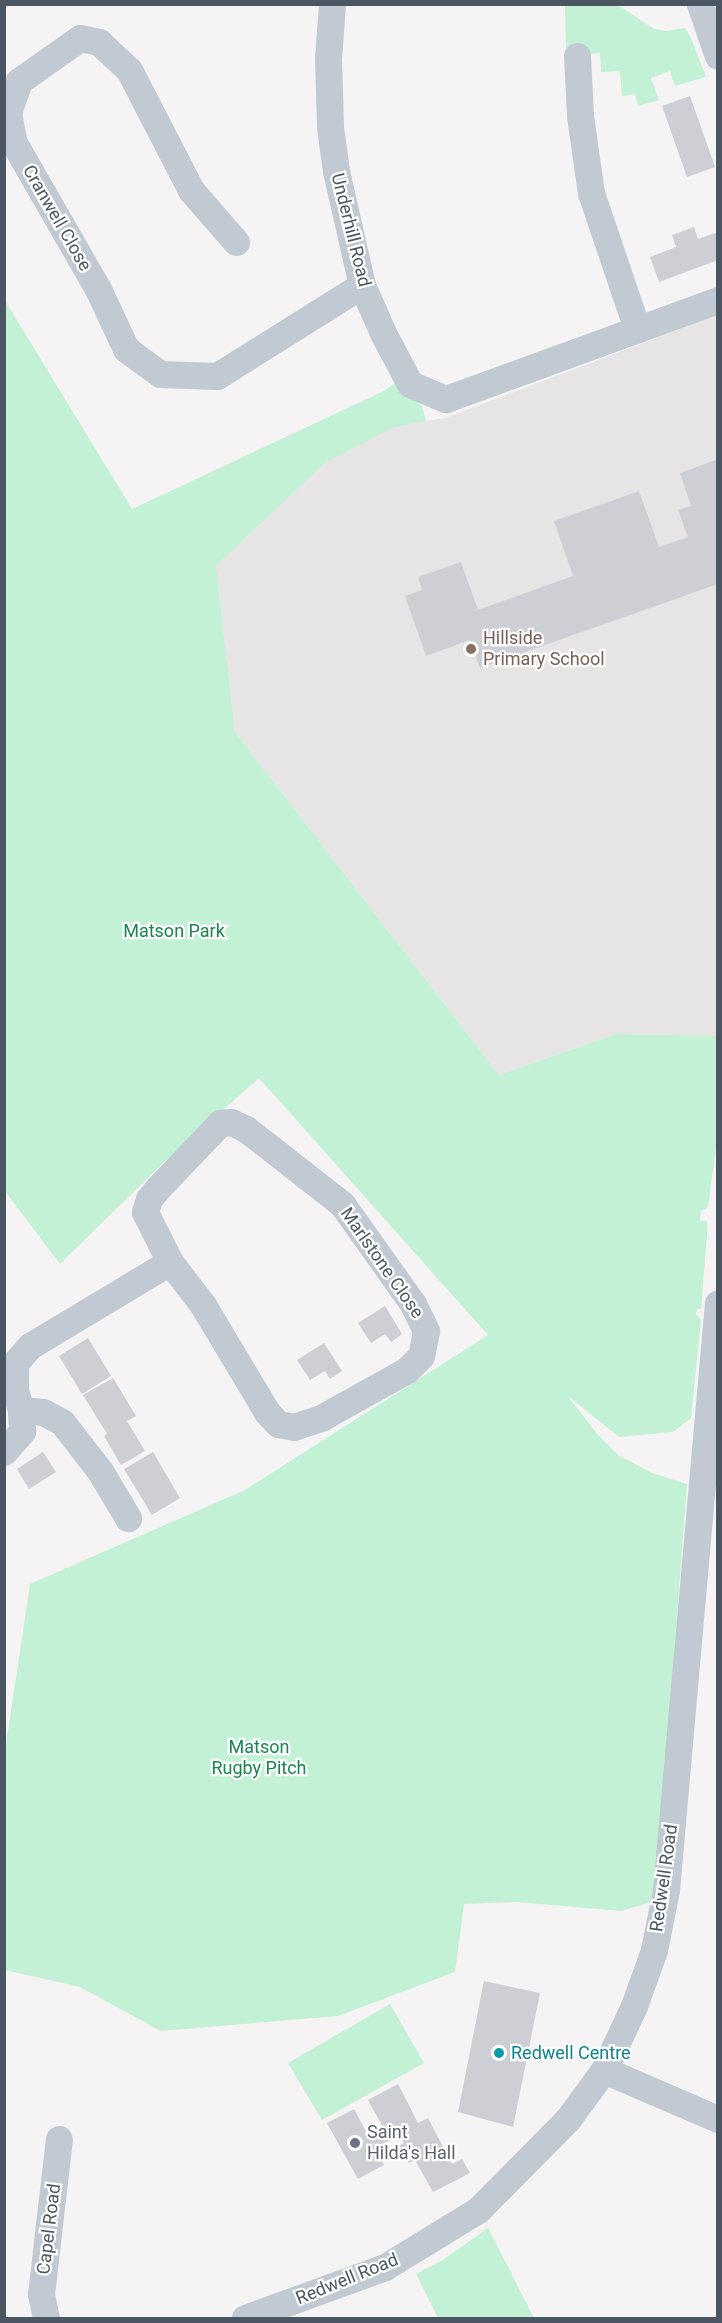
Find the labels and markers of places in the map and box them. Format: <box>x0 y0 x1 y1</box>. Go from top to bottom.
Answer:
place label: Hillside Primary School <box>483 628 605 670</box>
marker: Hillside Primary School <box>464 642 478 656</box>
place label: Redwell Centre <box>511 2042 631 2064</box>
marker: Redwell Centre <box>492 2046 506 2060</box>
place label: Saint Hilda's Hall <box>367 2122 456 2164</box>
marker: Saint Hilda's Hall <box>348 2136 362 2150</box>

